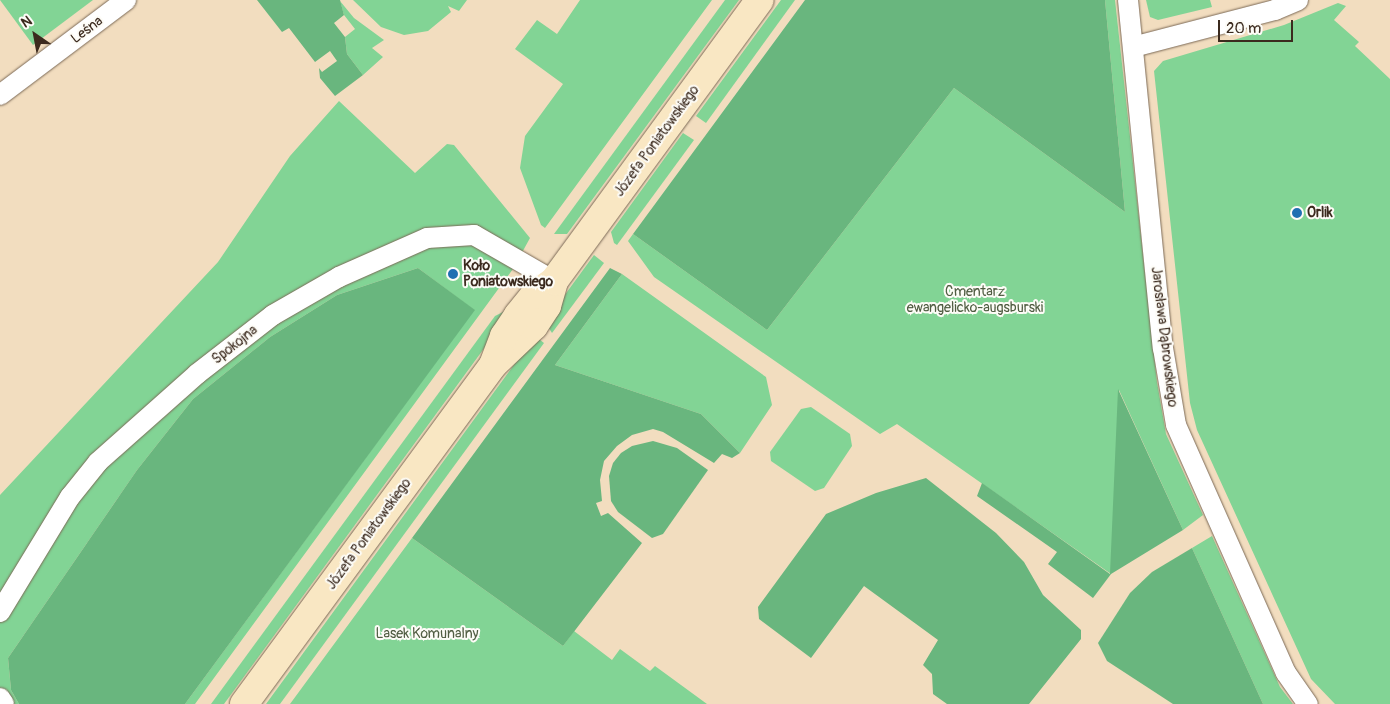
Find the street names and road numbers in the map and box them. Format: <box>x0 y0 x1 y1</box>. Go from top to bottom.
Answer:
street label: Leśna <box>68 13 106 47</box>
street label: Józefa Poniatowskiego <box>611 82 703 200</box>
street label: Jarosława Dąbrowskiego <box>1147 266 1181 408</box>
street label: Spokojna <box>209 322 261 368</box>
street label: Józefa Poniatowskiego <box>323 475 415 593</box>

